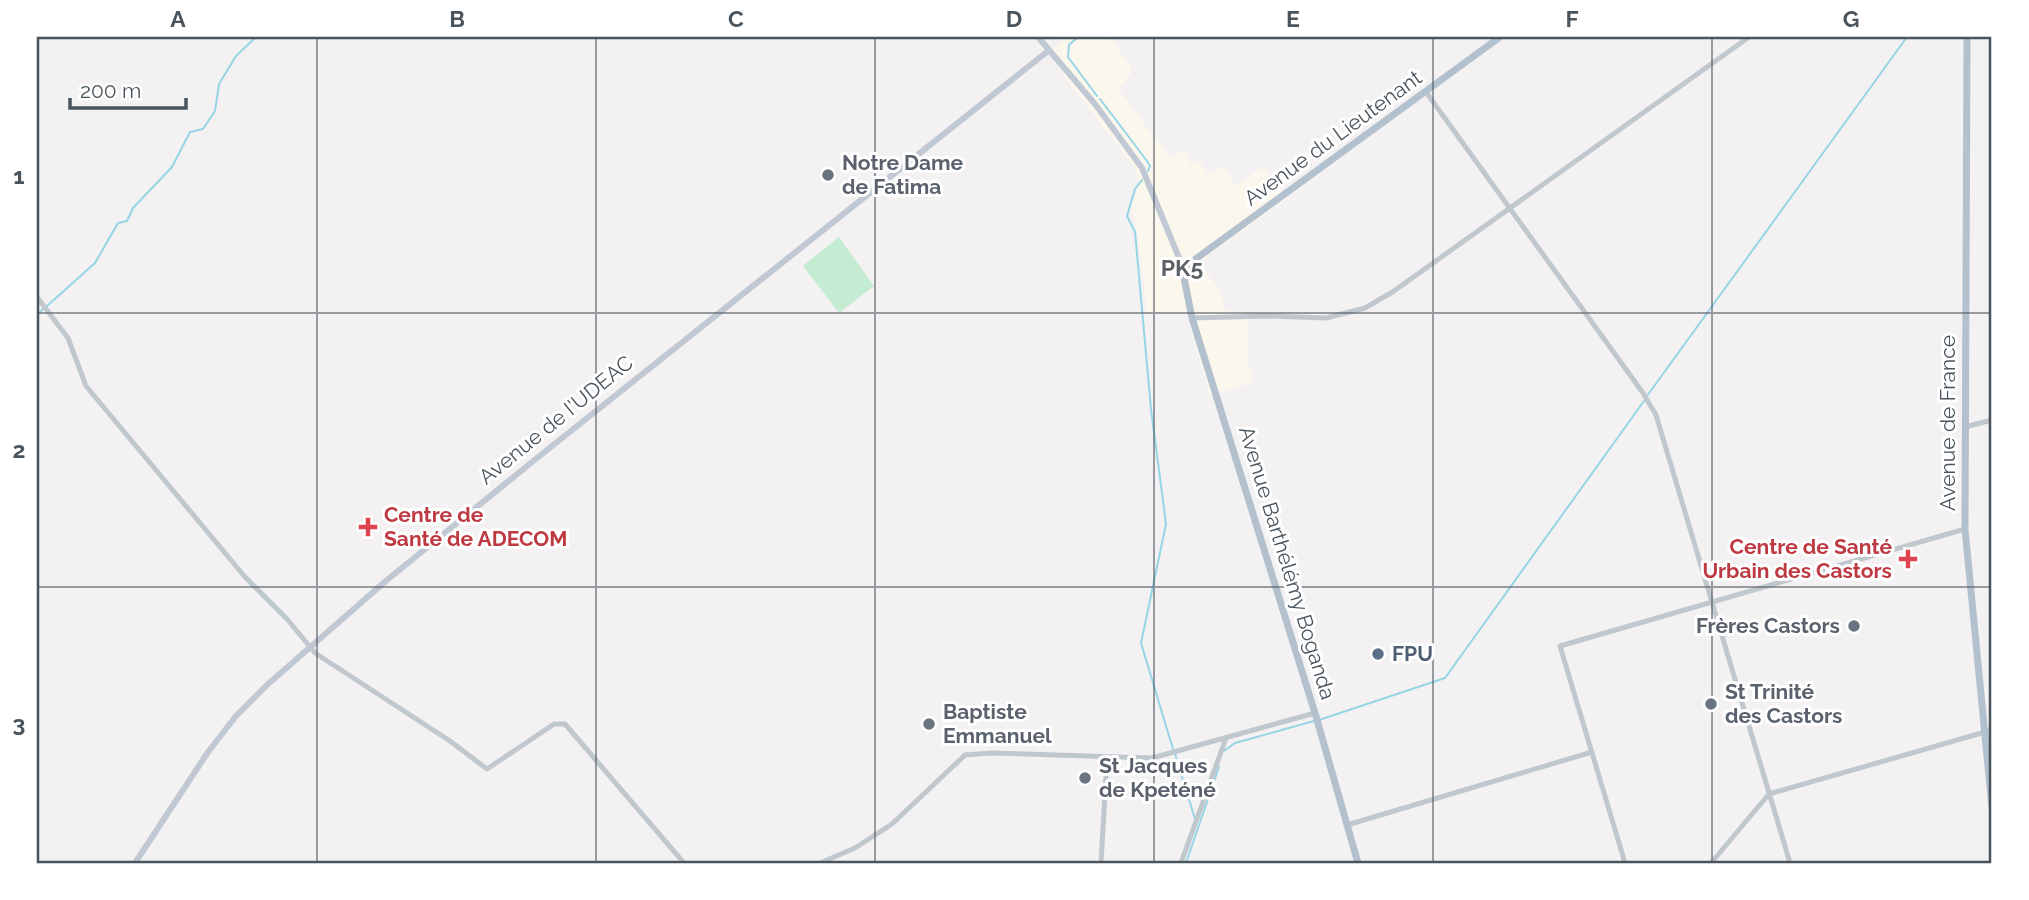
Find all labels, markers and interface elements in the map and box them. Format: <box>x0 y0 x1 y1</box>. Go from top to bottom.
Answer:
text: A <box>170 5 186 32</box>
text: B <box>449 5 465 32</box>
text: C <box>728 5 744 32</box>
text: D <box>1006 5 1022 32</box>
text: E <box>1286 5 1300 32</box>
text: F <box>1565 5 1579 32</box>
text: G <box>1843 5 1859 32</box>
street label: Avenue du Lieutenant <box>1239 65 1426 210</box>
scale bar <box>70 66 186 110</box>
text: 200 m <box>80 78 141 103</box>
place label: Notre Dame de Fatima <box>842 150 964 199</box>
text: 1 <box>13 162 25 189</box>
marker: Notre Dame de Fatima <box>820 167 836 183</box>
district label: PK5 <box>1161 254 1203 281</box>
street label: Avenue de France <box>1935 335 1960 511</box>
street label: Avenue de I'UDEAC <box>474 350 638 489</box>
street label: Avenue Barthélémy Boganda <box>1234 423 1341 702</box>
text: 2 <box>13 436 25 463</box>
place label: Centre de Santé de ADECOM <box>384 502 567 551</box>
marker: Centre de Santé de ADECOM <box>358 517 378 537</box>
place label: Centre de Santé Urbain des Castors <box>1702 534 1892 583</box>
marker: Centre de Santé Urbain des Castors <box>1898 549 1918 569</box>
place label: Frères Castors <box>1696 613 1840 638</box>
marker: Frères Castors <box>1846 618 1862 634</box>
place label: FPU <box>1392 641 1433 666</box>
marker: FPU <box>1370 646 1386 662</box>
place label: St Trinité des Castors <box>1725 679 1842 728</box>
marker: St Trinité des Castors <box>1703 696 1719 712</box>
place label: Baptiste Emmanuel <box>943 699 1052 748</box>
text: 3 <box>13 710 25 737</box>
marker: Baptiste Emmanuel <box>921 716 937 732</box>
place label: St Jacques de Kpeténé <box>1099 753 1216 802</box>
marker: St Jacques de Kpeténé <box>1077 770 1093 786</box>

